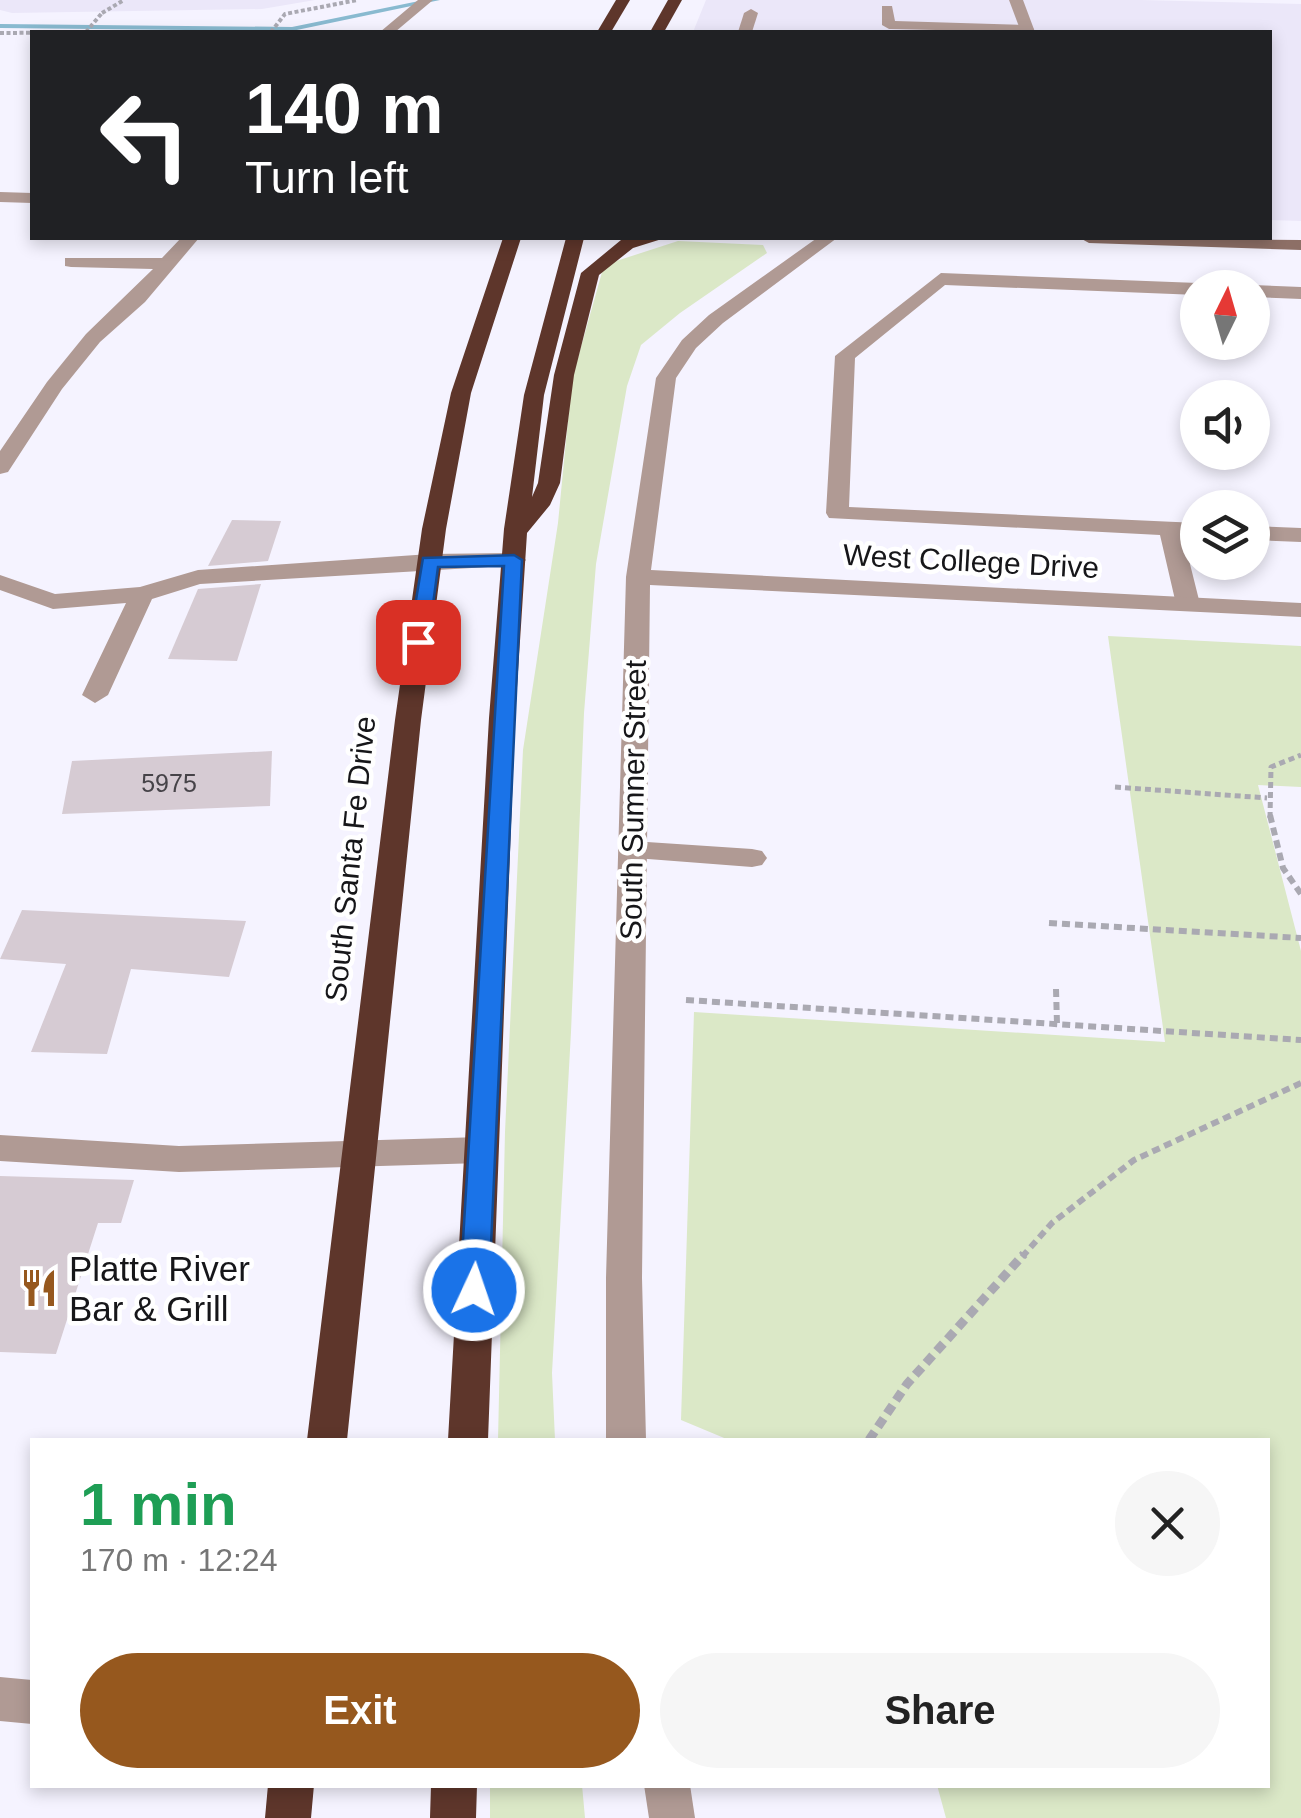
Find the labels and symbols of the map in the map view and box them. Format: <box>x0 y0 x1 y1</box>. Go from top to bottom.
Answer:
north arrow <box>1180 270 1270 360</box>
street label: West College Drive <box>842 538 1100 584</box>
pin <box>376 600 461 685</box>
street label: South Sumner Street <box>614 659 652 940</box>
street label: South Santa Fe Drive <box>319 715 381 1003</box>
house number: 5975 <box>141 769 197 797</box>
position arrow <box>422 1238 526 1342</box>
place label: Platte River Bar & Grill <box>69 1249 250 1328</box>
restaurant icon: Platte River Bar & Grill <box>18 1267 60 1309</box>

